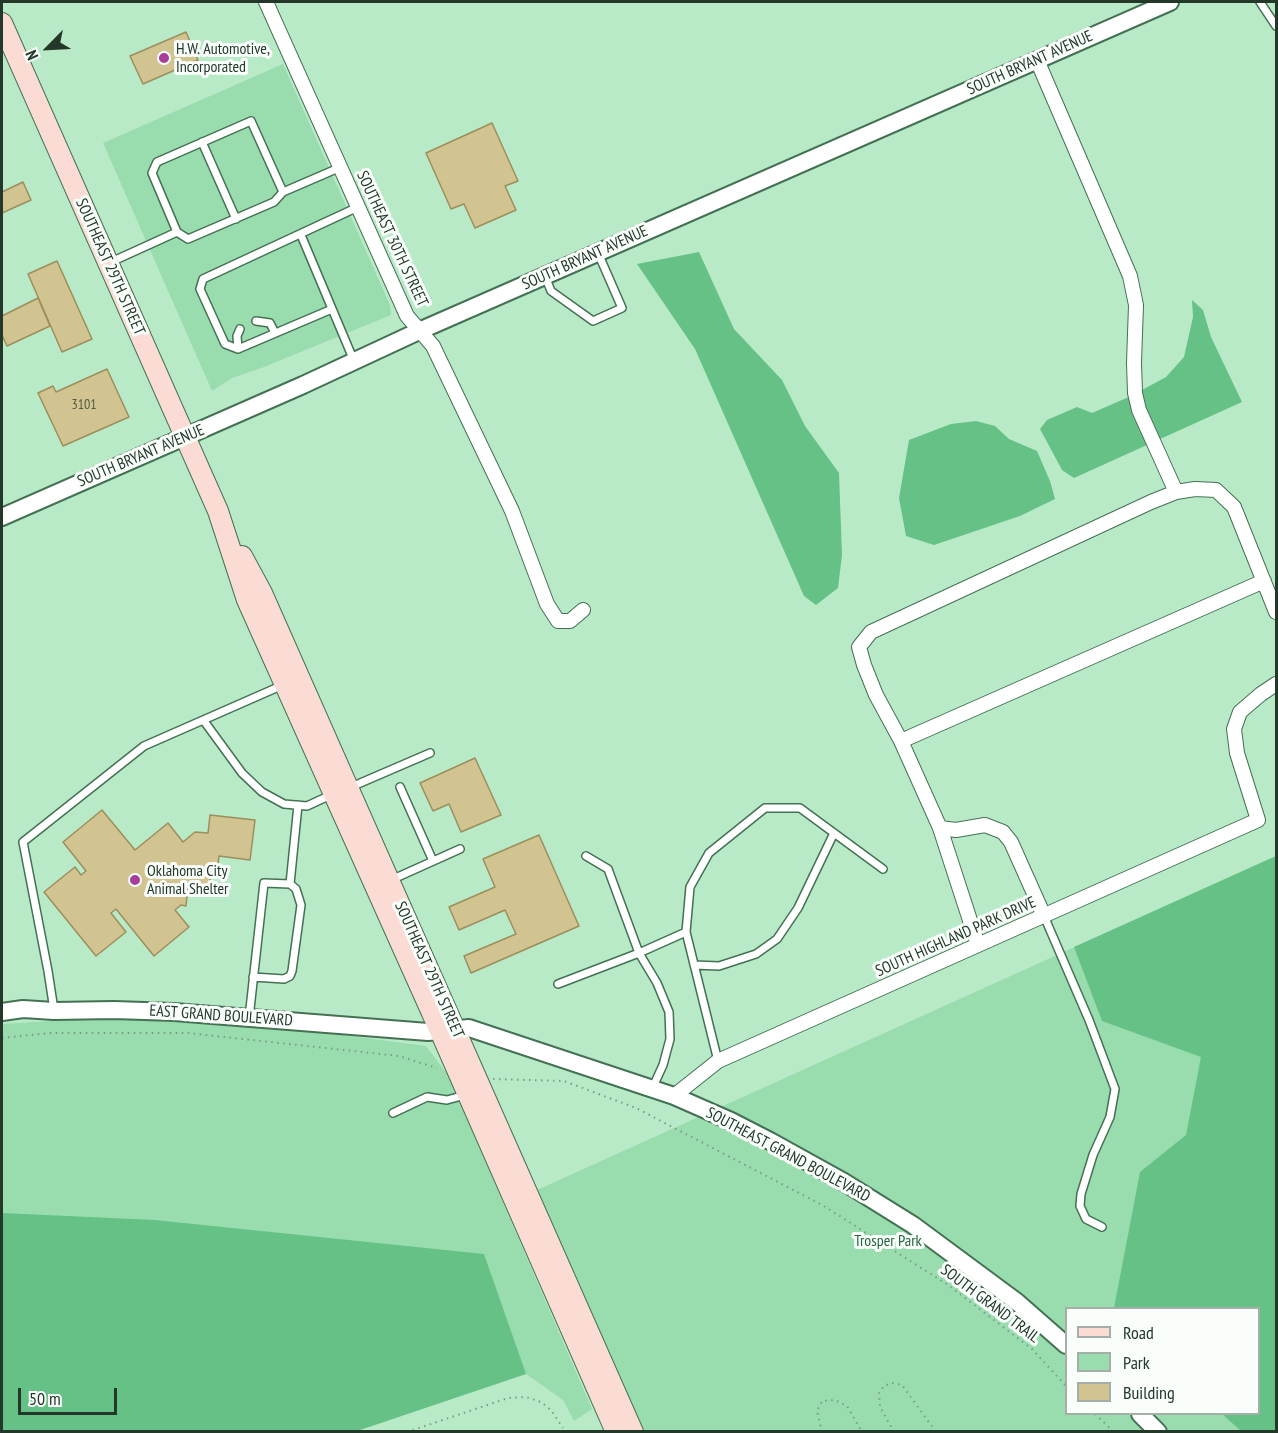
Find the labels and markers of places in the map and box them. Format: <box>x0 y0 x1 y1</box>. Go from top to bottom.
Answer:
place label: H.W. Automotive, Incorporated <box>176 39 270 77</box>
marker: H.W. Automotive, Incorporated <box>157 51 171 65</box>
place label: Oklahoma City Animal Shelter <box>147 861 228 899</box>
marker: Oklahoma City Animal Shelter <box>128 873 142 887</box>

